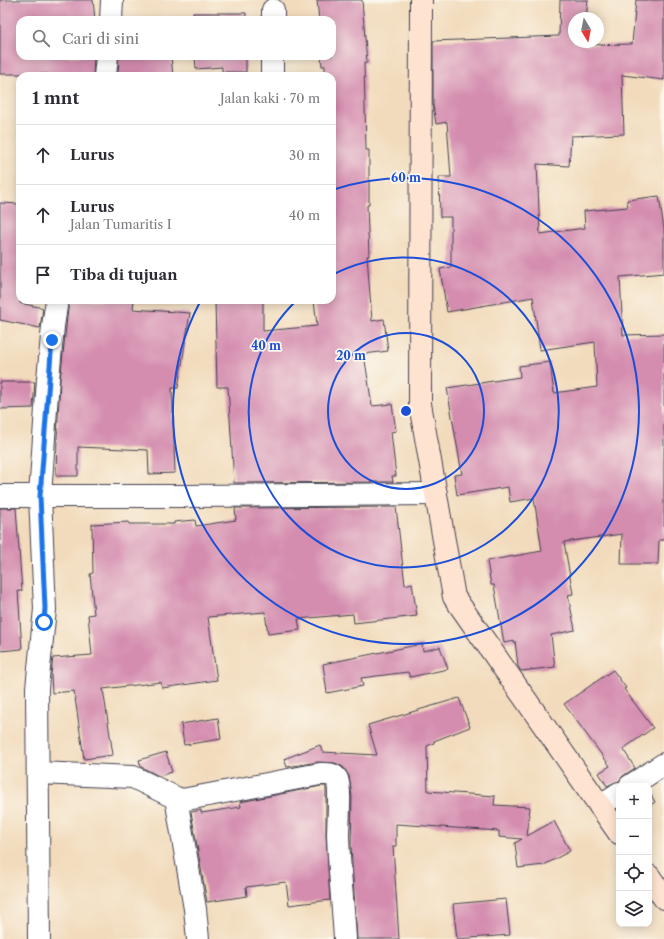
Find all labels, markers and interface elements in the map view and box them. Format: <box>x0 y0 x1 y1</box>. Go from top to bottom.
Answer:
north arrow <box>568 12 604 48</box>
search box <box>16 16 336 60</box>
icon: search <box>30 27 52 49</box>
text: Cari di sini <box>62 29 139 48</box>
text: 1 mnt <box>32 88 79 108</box>
text: Jalan kaki · 70 m <box>220 90 320 106</box>
icon: ahead <box>32 144 54 166</box>
text: Lurus <box>70 145 115 164</box>
text: 30 m <box>289 147 320 163</box>
text: 60 m <box>391 170 421 185</box>
text: Lurus <box>70 197 115 216</box>
icon: ahead <box>32 204 54 226</box>
text: 40 m <box>289 207 320 223</box>
text: Jalan Tumaritis I <box>70 216 172 232</box>
icon: arrive <box>32 264 54 286</box>
text: Tiba di tujuan <box>70 265 178 284</box>
route end <box>43 331 61 349</box>
text: 40 m <box>251 338 281 353</box>
text: 20 m <box>336 348 366 363</box>
centre of rings <box>399 404 413 418</box>
route start <box>35 613 53 631</box>
map controls <box>616 783 652 927</box>
button: + <box>616 783 652 819</box>
button: − <box>616 819 652 855</box>
button: locate <box>616 855 652 891</box>
button: layers <box>616 891 652 927</box>

